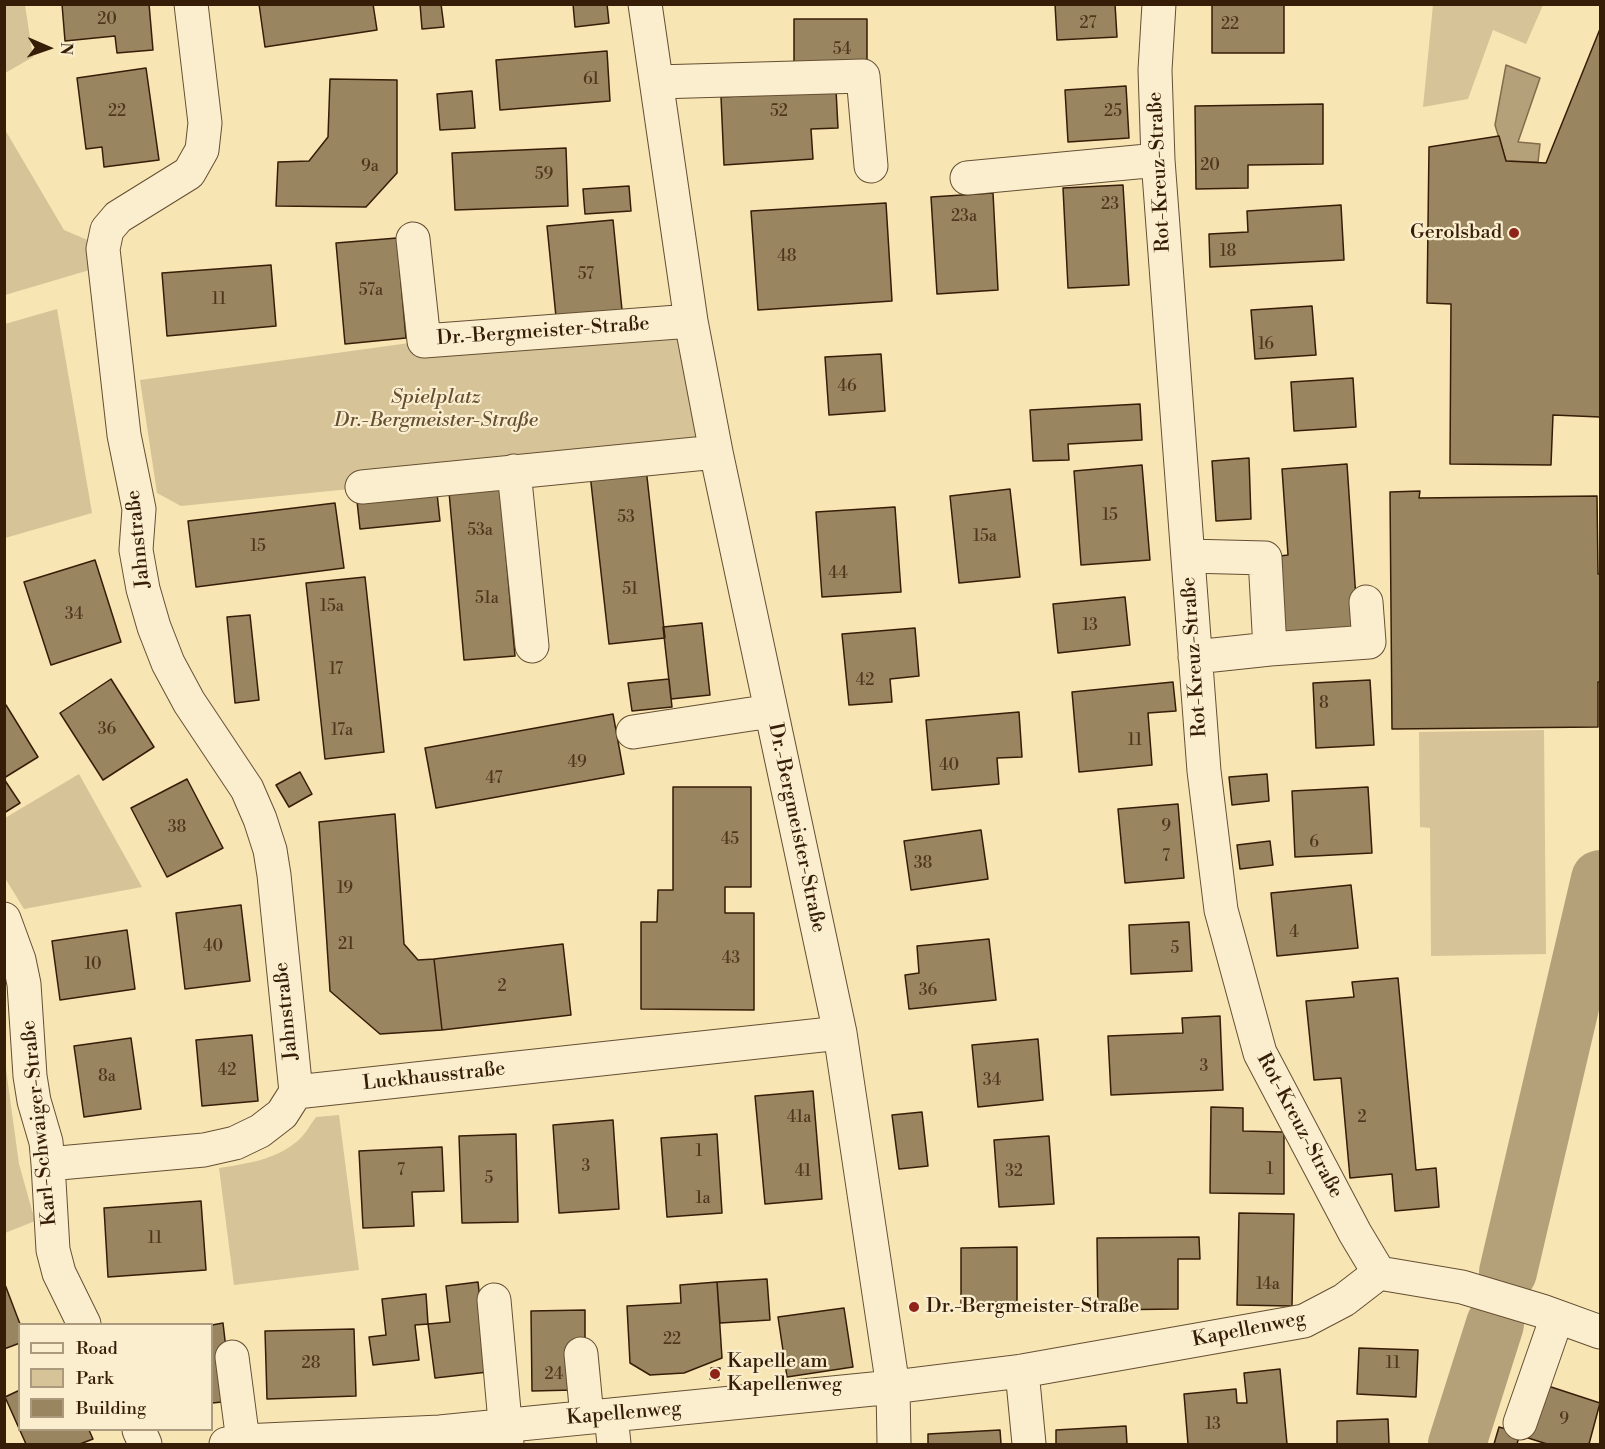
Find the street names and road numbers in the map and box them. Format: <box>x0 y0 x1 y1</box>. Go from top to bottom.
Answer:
street label: Rot-Kreuz-Straße <box>1144 91 1176 253</box>
street label: Dr.-Bergmeister-Straße <box>436 313 650 351</box>
street label: Jahnstraße <box>122 489 156 589</box>
street label: Rot-Kreuz-Straße <box>1177 576 1213 738</box>
street label: Dr.-Bergmeister-Straße <box>762 721 830 935</box>
street label: Jahnstraße <box>270 961 304 1061</box>
street label: Karl-Schwaiger-Straße <box>17 1019 63 1227</box>
street label: Rot-Kreuz-Straße <box>1251 1049 1347 1203</box>
street label: Luckhausstraße <box>361 1058 507 1096</box>
street label: Kapellenweg <box>1190 1307 1308 1353</box>
street label: Kapellenweg <box>566 1397 682 1431</box>

